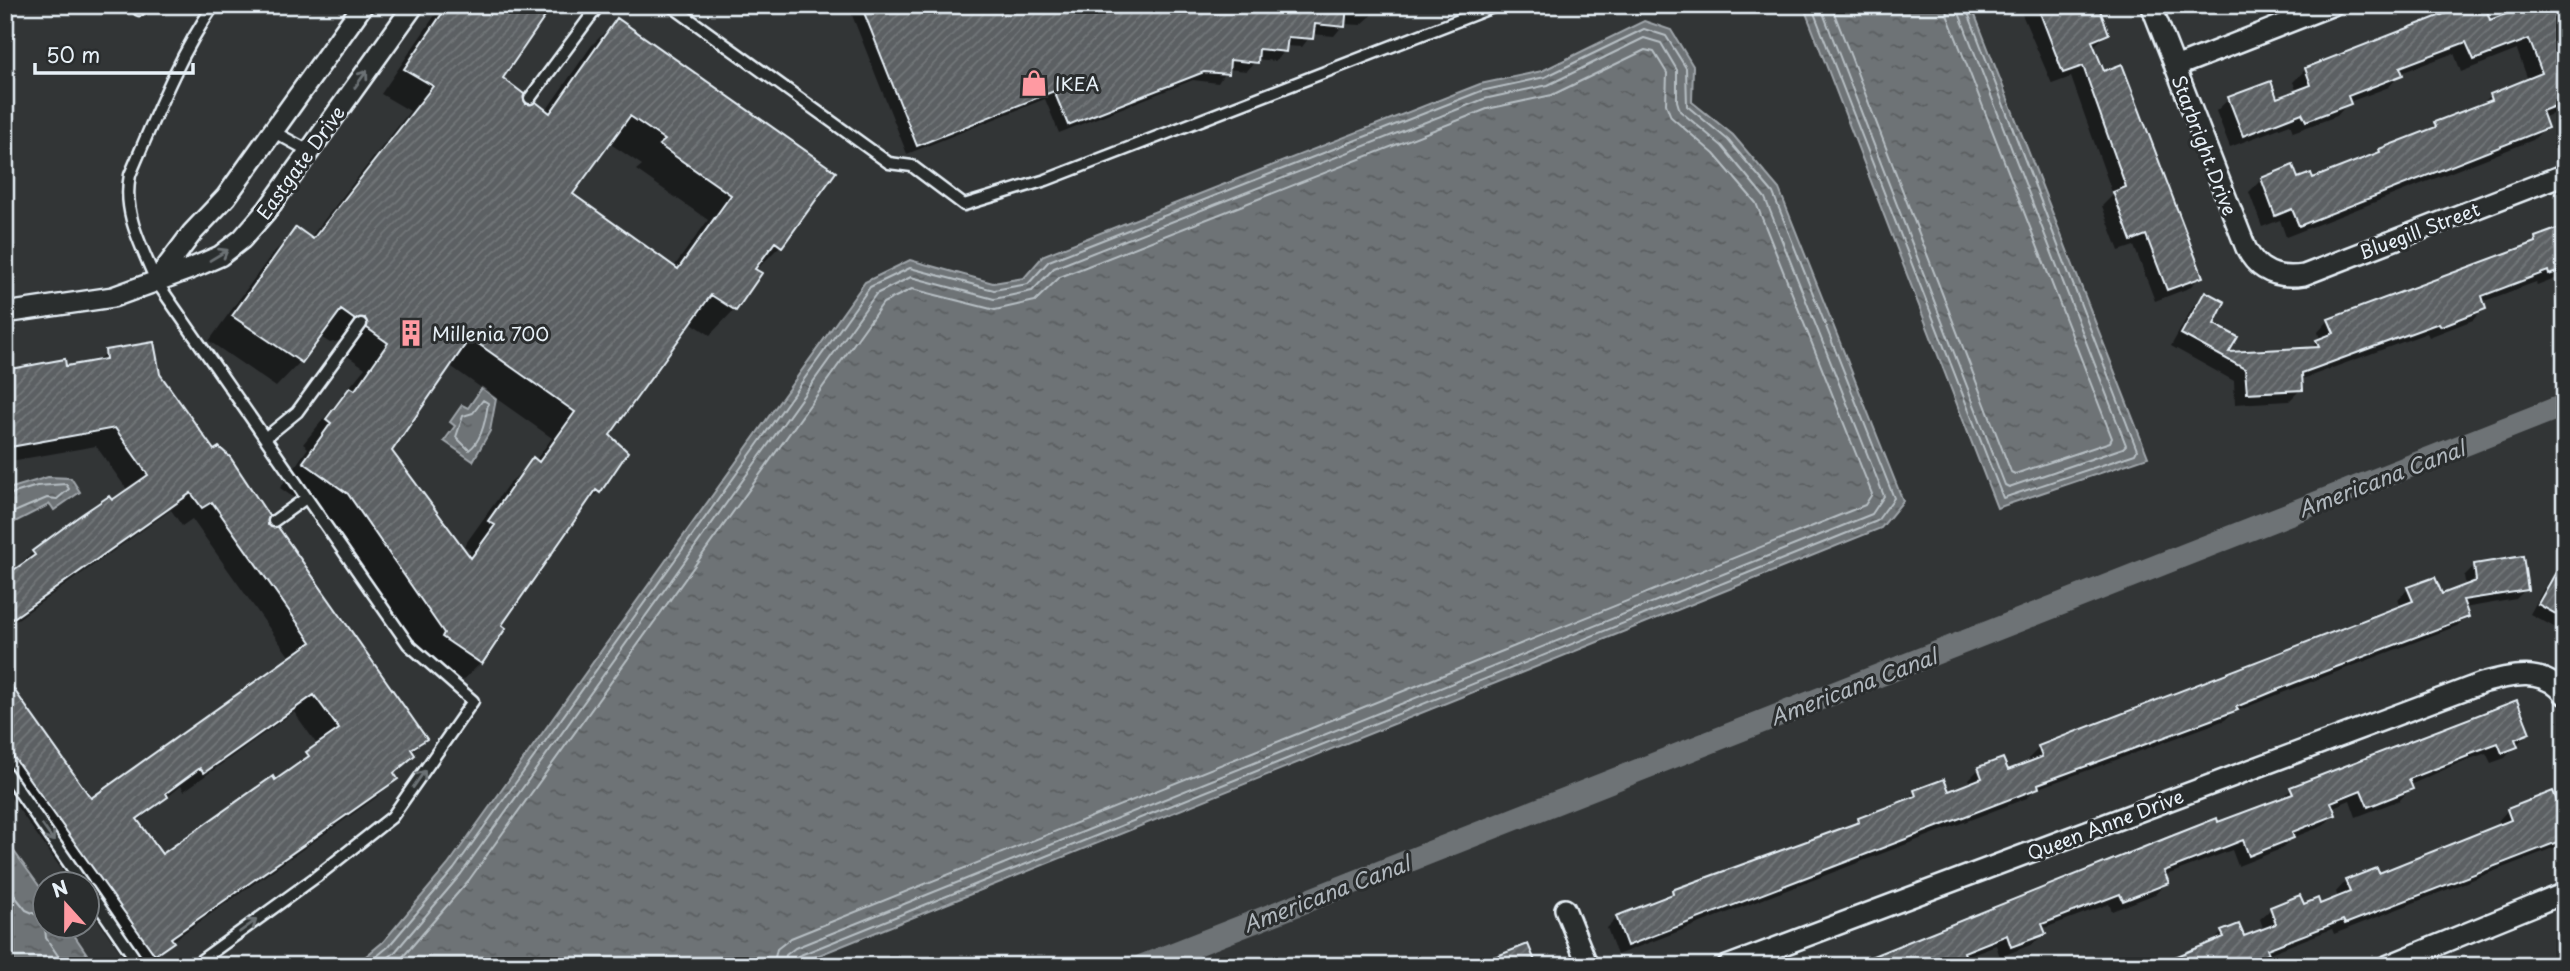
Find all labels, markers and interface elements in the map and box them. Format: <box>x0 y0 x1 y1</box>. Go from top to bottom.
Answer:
scale bar <box>35 32 192 76</box>
text: 50 m <box>46 38 100 70</box>
shop icon: IKEA <box>1019 68 1049 98</box>
place label: IKEA <box>1055 69 1099 97</box>
one-way arrow <box>353 70 368 89</box>
street label: Starbright Drive <box>2165 71 2245 219</box>
street label: Eastgate Drive <box>249 99 351 225</box>
street label: Bluegill Street <box>2354 194 2484 266</box>
one-way arrow <box>208 247 228 261</box>
building icon: Millenia 700 <box>396 318 426 348</box>
place label: Millenia 700 <box>432 319 549 347</box>
water label: Americana Canal <box>2293 430 2472 525</box>
water label: Americana Canal <box>1765 638 1944 733</box>
one-way arrow <box>412 770 426 789</box>
street label: Queen Anne Drive <box>2023 781 2187 867</box>
one-way arrow <box>41 823 55 842</box>
water label: Americana Canal <box>1238 845 1417 940</box>
north arrow <box>32 870 102 940</box>
text: N <box>48 872 72 904</box>
one-way arrow <box>238 919 257 933</box>

